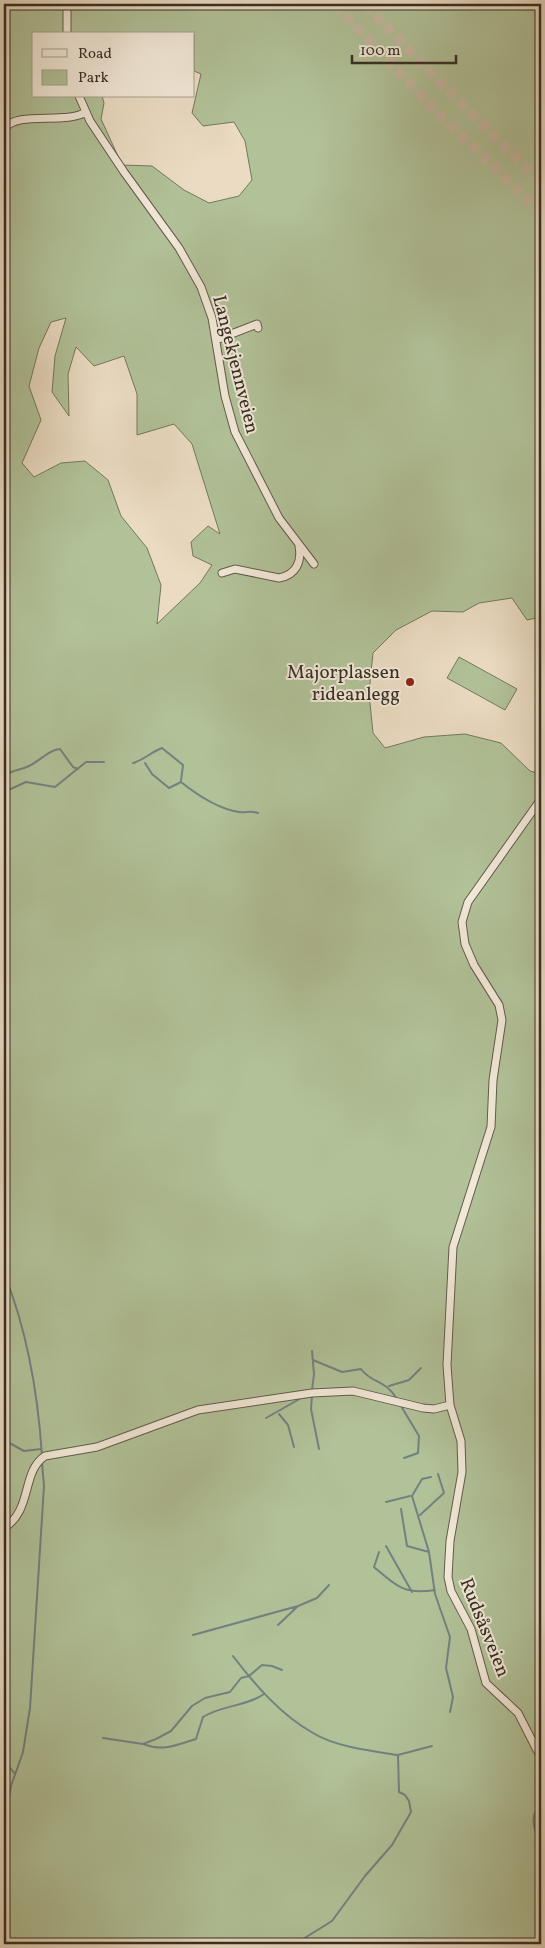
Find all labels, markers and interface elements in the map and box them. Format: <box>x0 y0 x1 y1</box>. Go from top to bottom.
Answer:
legend <box>32 32 195 98</box>
scale bar <box>352 32 456 64</box>
text: 100 m <box>360 41 400 62</box>
text: Road <box>78 44 112 65</box>
text: Park <box>78 68 109 89</box>
street label: Langekjennveien <box>205 293 265 436</box>
place label: Majorplassen rideanlegg <box>287 660 400 708</box>
marker: Majorplassen rideanlegg <box>404 676 416 688</box>
street label: Rudsåsveien <box>452 1574 516 1681</box>

